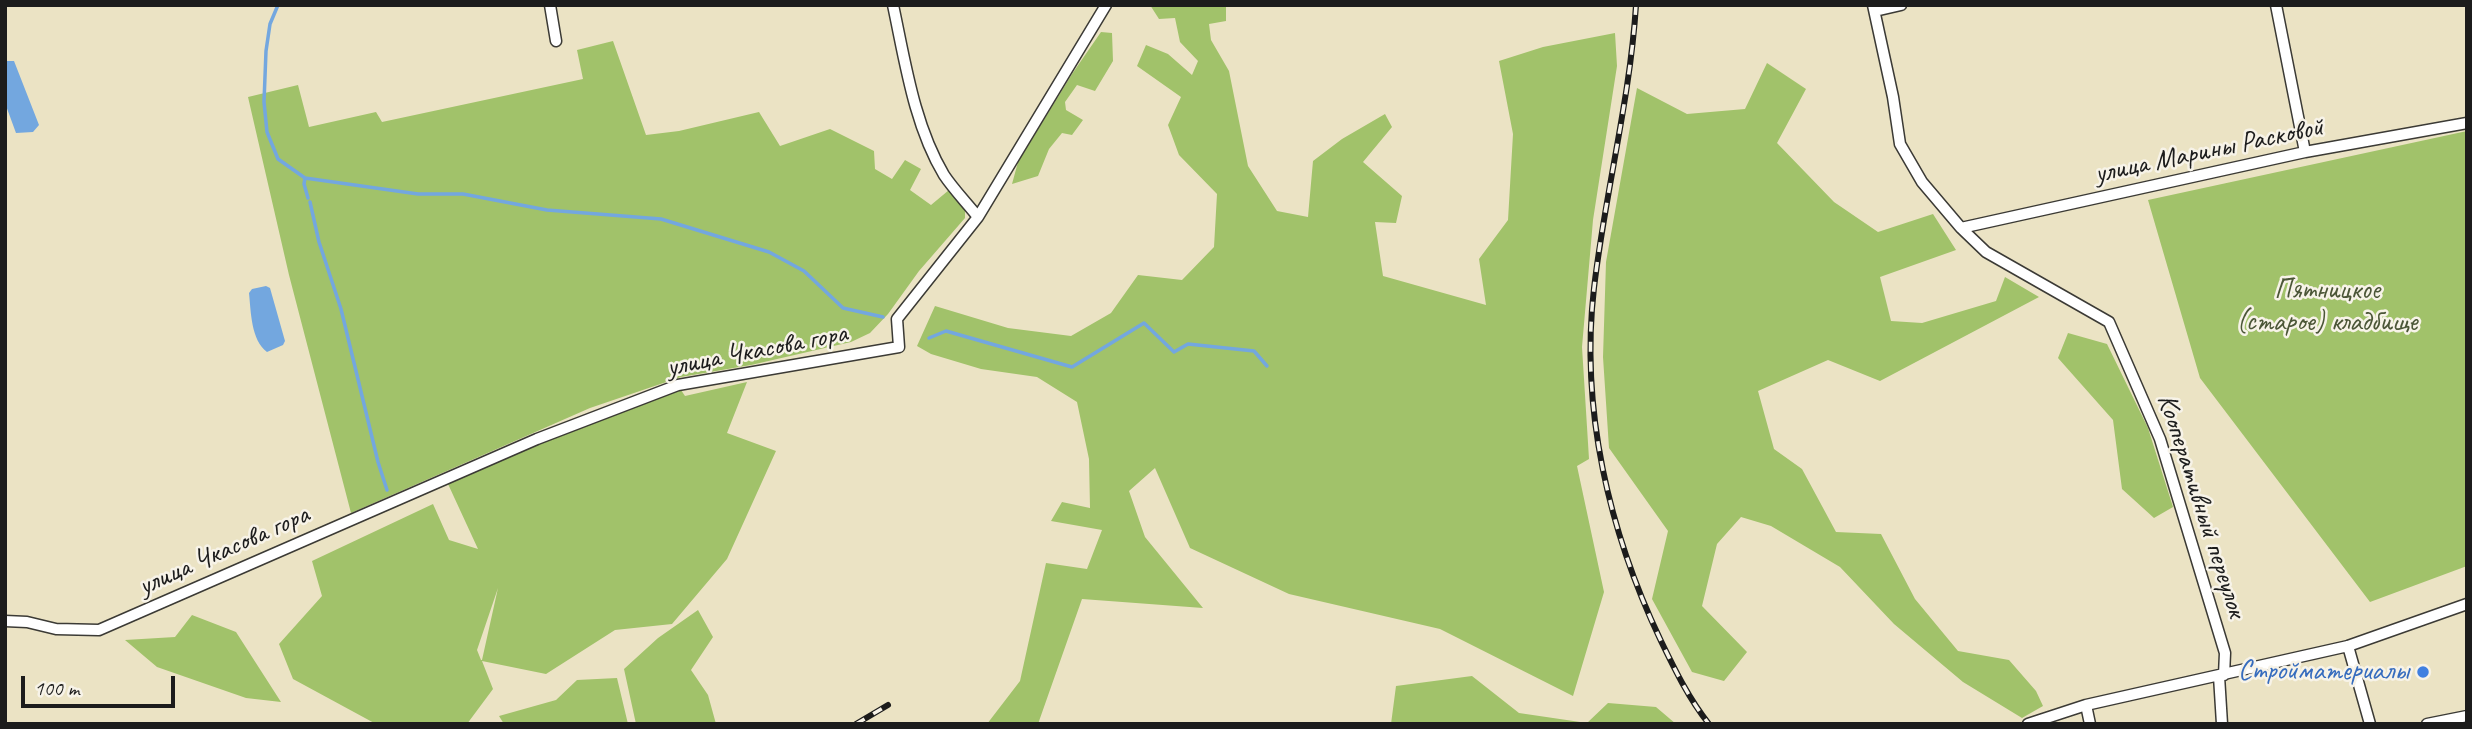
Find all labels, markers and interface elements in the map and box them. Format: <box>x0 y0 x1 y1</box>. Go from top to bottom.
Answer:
street label: улица Марины Расковой <box>2092 110 2326 192</box>
park label: Пятницкое (старое) кладбище <box>2237 274 2417 340</box>
street label: улица Чкасова гора <box>664 317 850 385</box>
street label: Кооперативный переулок <box>2149 390 2253 622</box>
street label: улица Чкасова гора <box>133 498 315 604</box>
place label: Стройматериалы <box>2238 655 2409 689</box>
scale bar <box>24 662 178 706</box>
marker: Стройматериалы <box>2415 664 2431 680</box>
text: 100 m <box>34 675 79 701</box>

